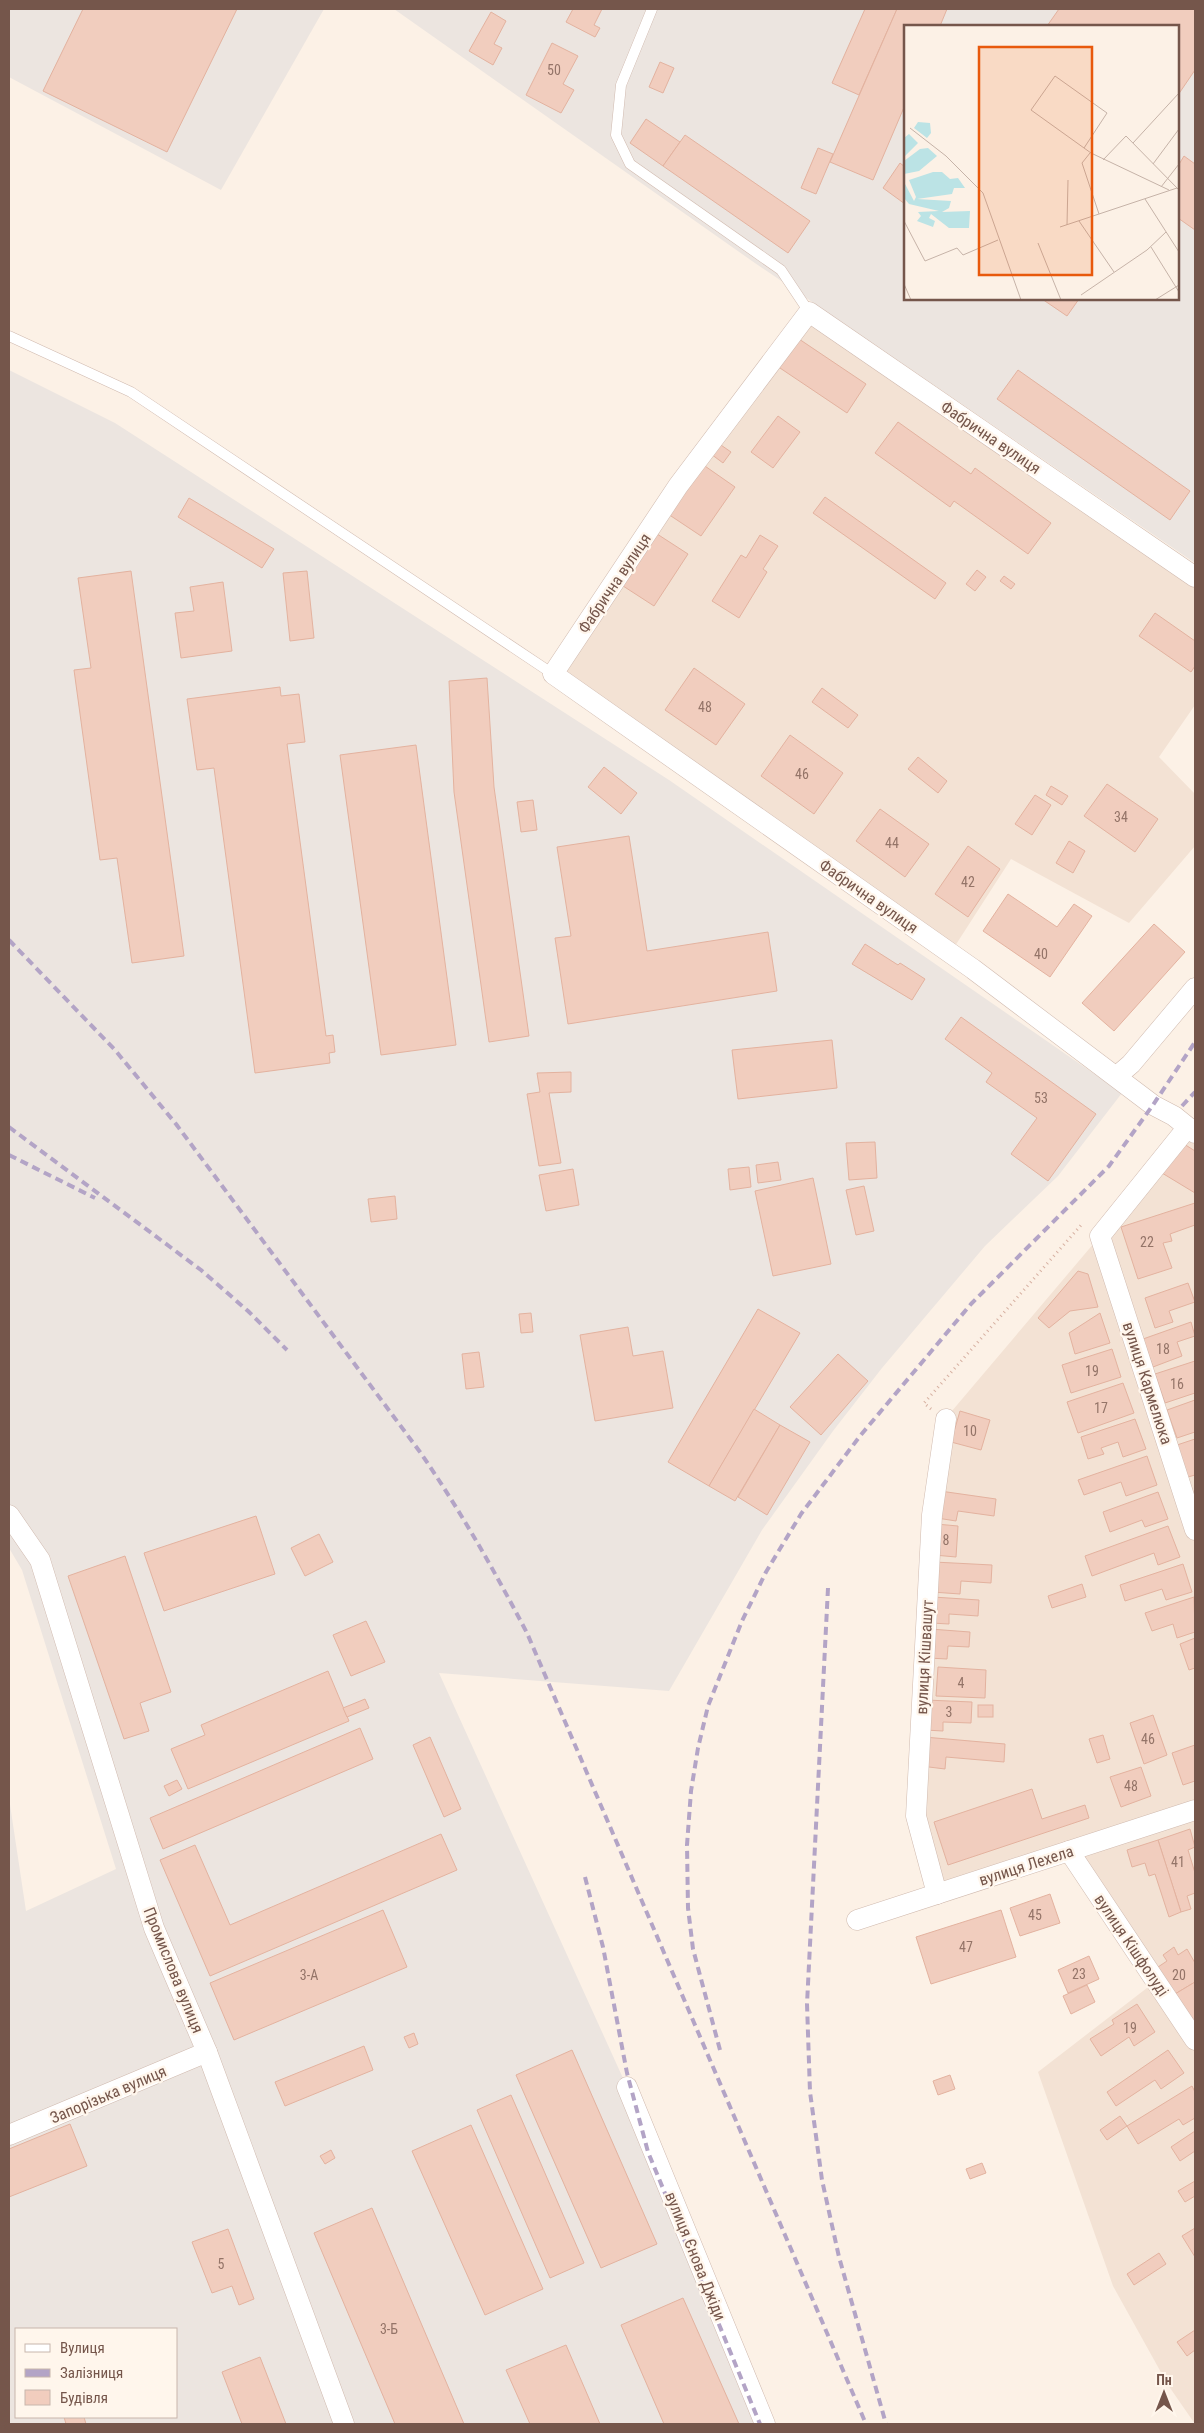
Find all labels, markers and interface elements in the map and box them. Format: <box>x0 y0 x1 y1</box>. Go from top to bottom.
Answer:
inset map <box>904 25 1179 300</box>
house number: 50 <box>547 62 561 78</box>
street label: Фабрична вулиця <box>937 397 1044 478</box>
street label: Фабрична вулиця <box>574 530 655 637</box>
house number: 48 <box>698 699 712 715</box>
house number: 46 <box>795 766 809 782</box>
house number: 34 <box>1114 809 1128 825</box>
house number: 44 <box>885 835 899 851</box>
street label: Фабрична вулиця <box>816 855 922 938</box>
house number: 42 <box>961 874 975 890</box>
house number: 40 <box>1034 946 1048 962</box>
house number: 53 <box>1034 1090 1048 1106</box>
house number: 22 <box>1140 1234 1154 1250</box>
street label: вулиця Кармелюка <box>1119 1320 1176 1447</box>
house number: 18 <box>1156 1341 1170 1357</box>
house number: 19 <box>1085 1363 1099 1379</box>
house number: 16 <box>1170 1376 1184 1392</box>
house number: 17 <box>1094 1400 1108 1416</box>
house number: 10 <box>963 1423 977 1439</box>
house number: 8 <box>943 1532 950 1548</box>
street label: вулиця Кішвашут <box>912 1599 937 1715</box>
house number: 4 <box>958 1675 965 1691</box>
house number: 3 <box>946 1704 952 1720</box>
house number: 46 <box>1141 1731 1155 1747</box>
house number: 48 <box>1124 1778 1138 1794</box>
street label: вулиця Лехела <box>977 1841 1076 1890</box>
house number: 41 <box>1171 1854 1185 1870</box>
street label: вулиця Кішфолуді <box>1090 1891 1173 2000</box>
street label: Промислова вулиця <box>140 1904 207 2036</box>
house number: 45 <box>1028 1907 1042 1923</box>
house number: 47 <box>959 1939 973 1955</box>
house number: 23 <box>1072 1966 1086 1982</box>
house number: 3-А <box>300 1967 318 1983</box>
house number: 20 <box>1172 1967 1186 1983</box>
house number: 19 <box>1123 2020 1137 2036</box>
street label: Запорізька вулиця <box>47 2061 169 2127</box>
street label: вулиця Єнова Джіди <box>661 2189 730 2323</box>
house number: 5 <box>218 2256 225 2272</box>
house number: 3-Б <box>380 2321 398 2337</box>
legend <box>15 2328 178 2418</box>
text: Вулиця <box>60 2339 105 2357</box>
text: Залізниця <box>60 2364 123 2382</box>
north arrow <box>1139 2368 1189 2418</box>
text: Пн <box>1156 2372 1172 2388</box>
text: Будівля <box>60 2389 108 2407</box>

